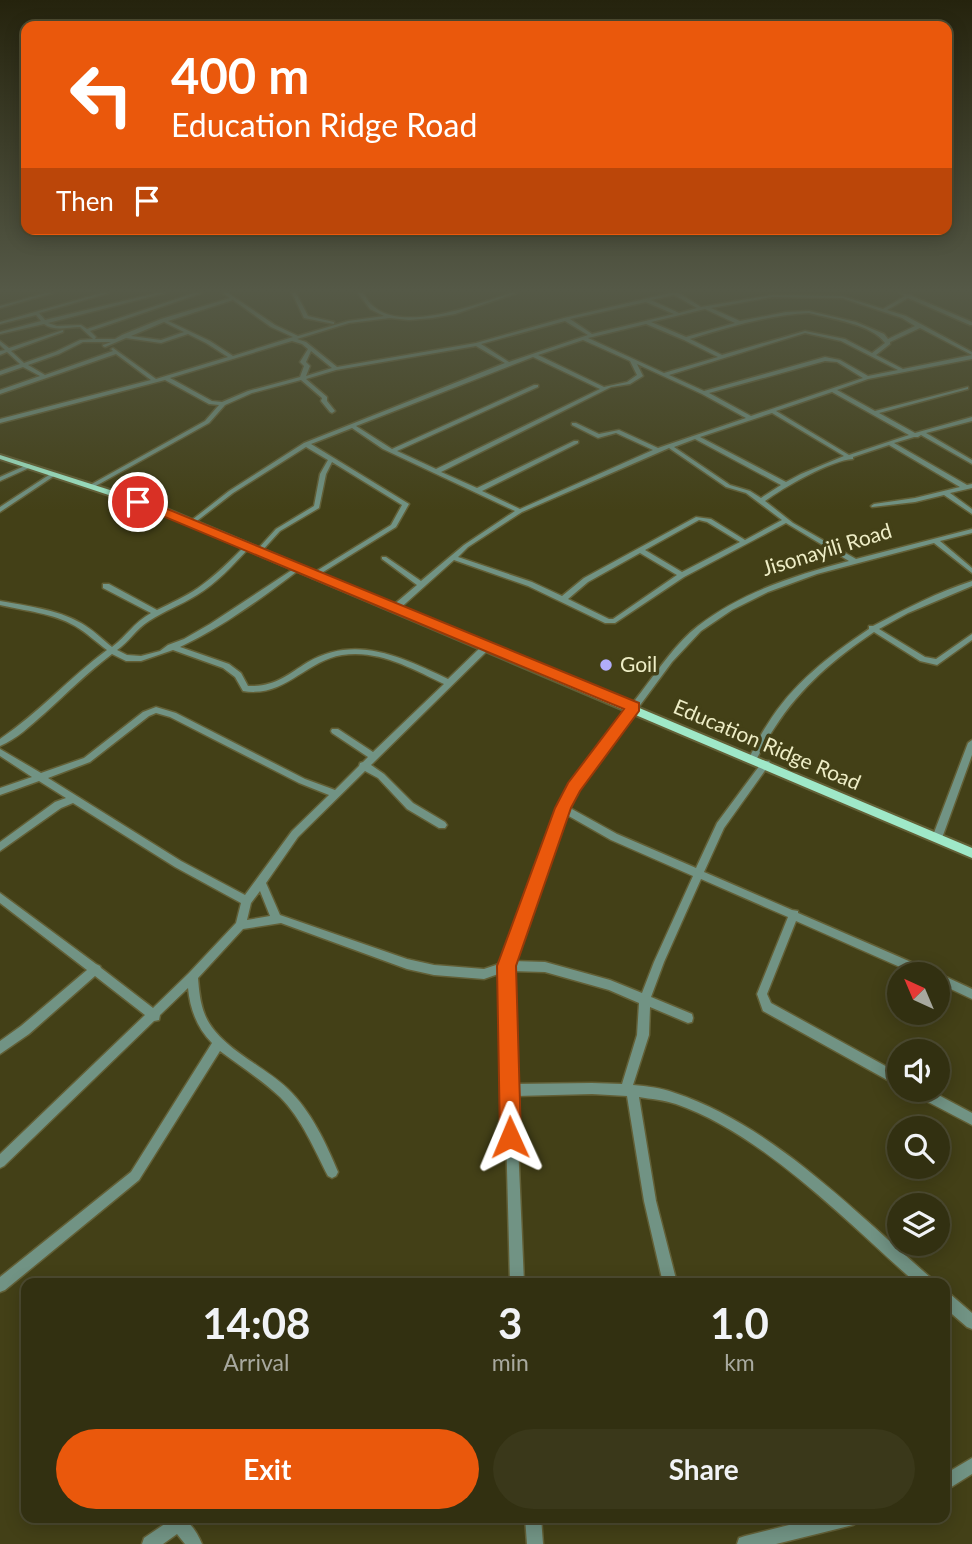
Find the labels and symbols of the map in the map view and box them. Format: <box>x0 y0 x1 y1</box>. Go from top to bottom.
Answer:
pin <box>108 472 168 532</box>
street label: Jisonayili Road <box>759 517 895 580</box>
place label: Goil <box>620 651 657 676</box>
marker: Goil <box>598 657 614 673</box>
street label: Education Ridge Road <box>670 693 865 794</box>
north arrow <box>887 962 950 1026</box>
position arrow <box>473 1100 547 1174</box>

